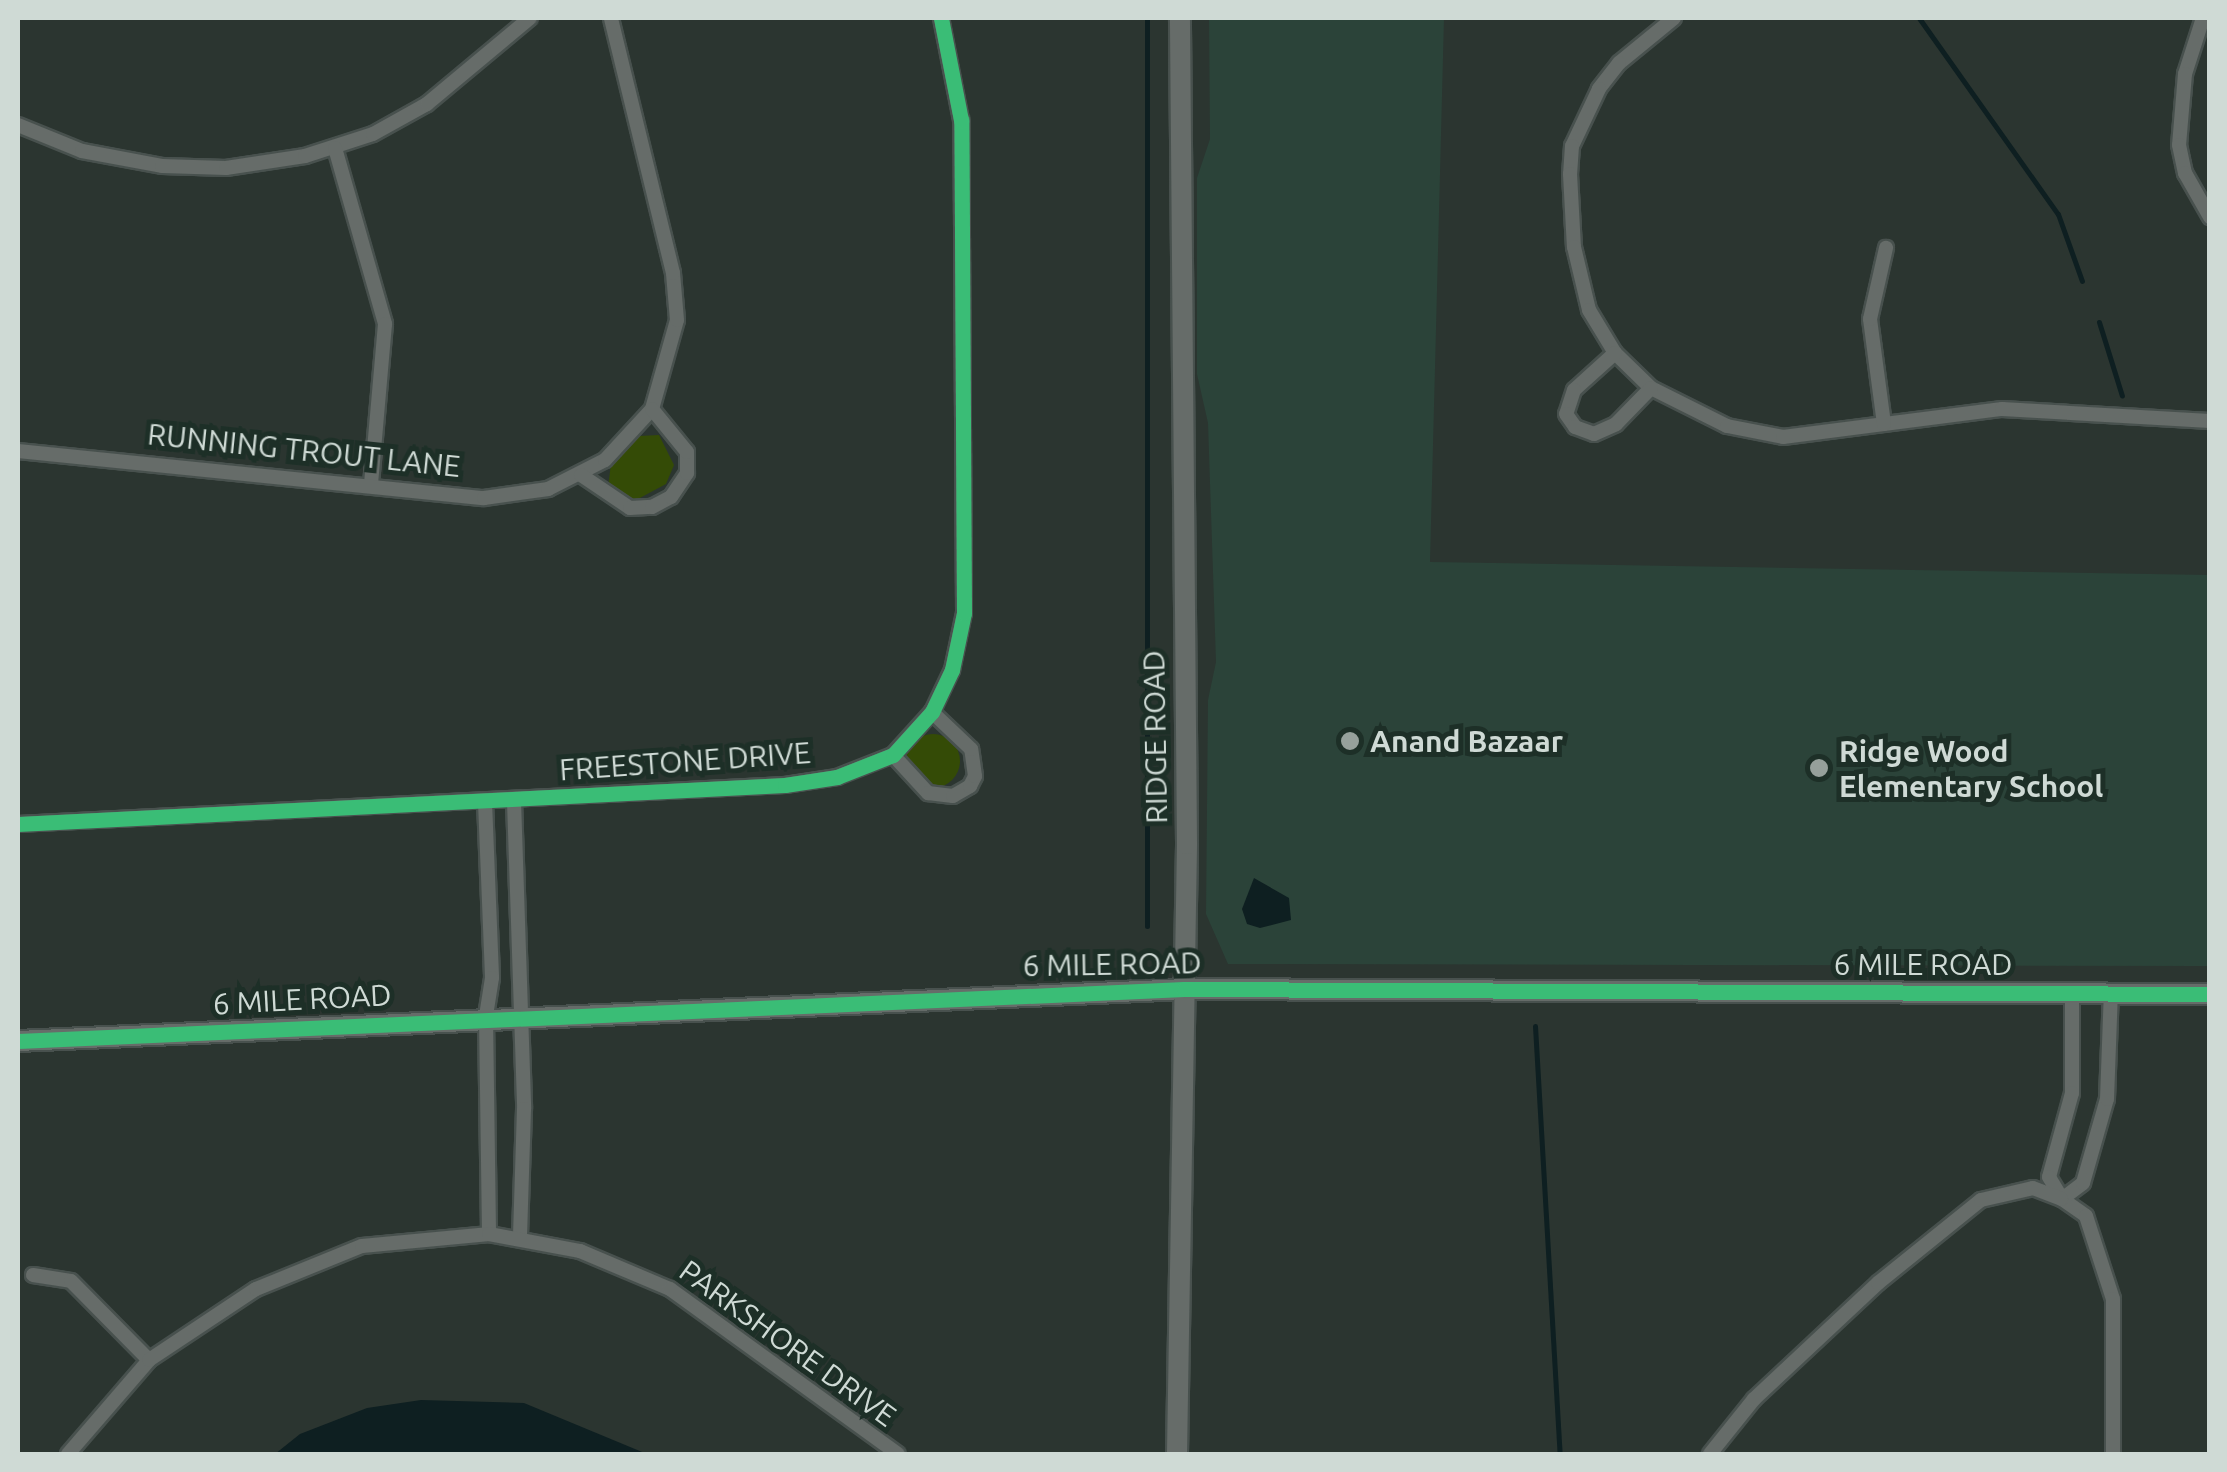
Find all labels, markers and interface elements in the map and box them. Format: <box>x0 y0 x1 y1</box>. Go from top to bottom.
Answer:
street label: RUNNING TROUT LANE <box>146 416 462 484</box>
street label: RIDGE ROAD <box>1135 650 1175 824</box>
place label: Anand Bazaar <box>1370 723 1563 759</box>
marker: Anand Bazaar <box>1339 730 1361 752</box>
place label: Ridge Wood Elementary School <box>1839 733 2103 804</box>
street label: FREESTONE DRIVE <box>558 734 812 788</box>
marker: Ridge Wood Elementary School <box>1808 757 1830 779</box>
street label: 6 MILE ROAD <box>1022 944 1202 984</box>
street label: 6 MILE ROAD <box>1834 946 2012 982</box>
street label: 6 MILE ROAD <box>212 976 392 1022</box>
street label: PARKSHORE DRIVE <box>673 1252 903 1434</box>

